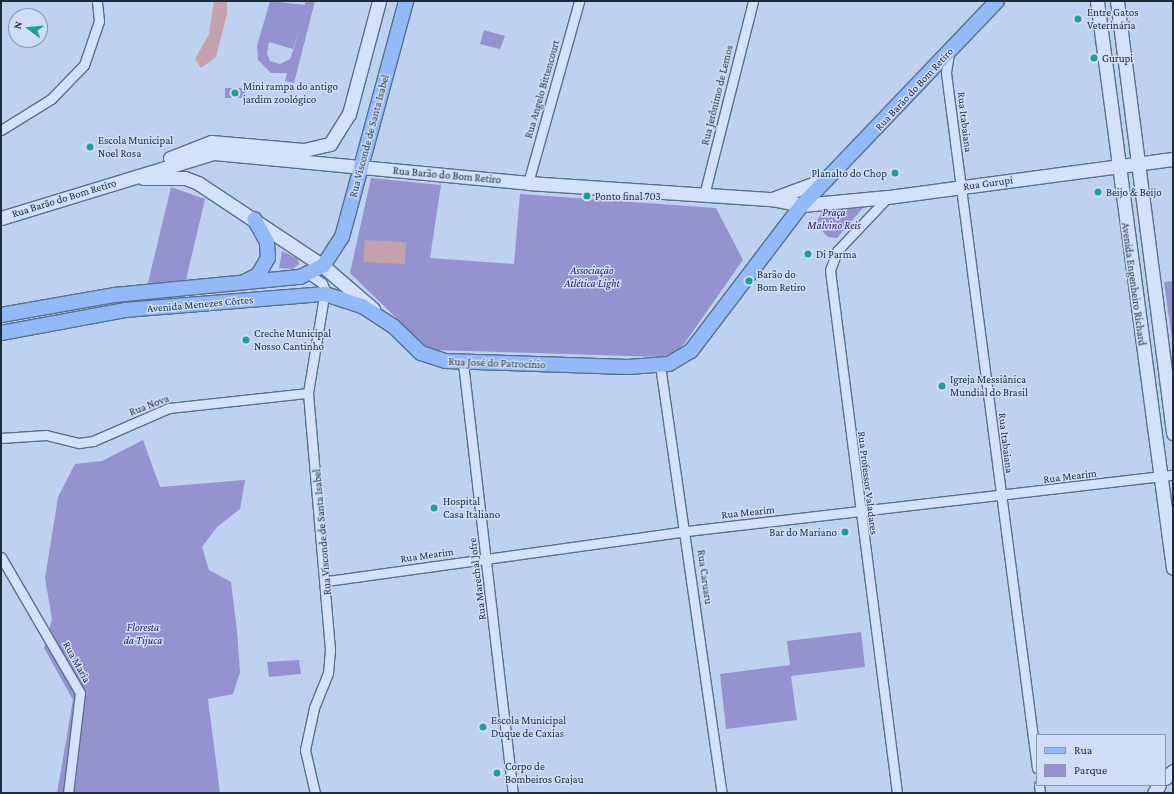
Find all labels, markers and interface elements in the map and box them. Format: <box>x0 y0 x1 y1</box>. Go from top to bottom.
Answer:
place label: Entre Gatos Veterinária <box>1087 6 1138 32</box>
north arrow <box>8 8 48 48</box>
marker: Entre Gatos Veterinária <box>1072 13 1084 25</box>
text: N <box>11 20 24 30</box>
street label: Rua Angelo Bittencourt <box>522 38 562 140</box>
street label: Rua Jerônimo de Lemos <box>698 43 736 147</box>
street label: Rua Barão do Bom Retiro <box>872 45 956 133</box>
place label: Gurupi <box>1102 51 1133 65</box>
marker: Gurupi <box>1089 53 1099 63</box>
street label: Rua Visconde de Santa Isabel <box>346 73 392 199</box>
place label: Mini rampa do antigo jardim zoológico <box>243 80 338 106</box>
marker: Mini rampa do antigo jardim zoológico <box>230 88 240 98</box>
street label: Rua Itabaiana <box>955 91 975 153</box>
place label: Escola Municipal Noel Rosa <box>98 134 173 160</box>
marker: Escola Municipal Noel Rosa <box>85 142 95 152</box>
street label: Rua Barão do Bom Retiro <box>392 164 502 186</box>
place label: Planalto do Chop <box>812 166 887 180</box>
marker: Planalto do Chop <box>890 168 900 178</box>
street label: Rua Gurupi <box>962 173 1014 193</box>
street label: Rua Barão do Bom Retiro <box>10 176 118 220</box>
place label: Beijo & Beijo <box>1106 185 1162 199</box>
marker: Beijo & Beijo <box>1093 187 1103 197</box>
place label: Ponto final 703 <box>595 189 661 203</box>
marker: Ponto final 703 <box>582 191 592 201</box>
park label: Praça Malvino Reis <box>807 206 861 232</box>
street label: Avenida Engenheiro Richard <box>1119 222 1149 346</box>
place label: Di Parma <box>816 247 857 261</box>
marker: Di Parma <box>803 249 813 259</box>
park label: Associação Atlética Light <box>564 264 620 290</box>
place label: Barão do Bom Retiro <box>757 268 806 294</box>
marker: Barão do Bom Retiro <box>744 276 754 286</box>
street label: Avenida Menezes Côrtes <box>146 293 254 315</box>
place label: Creche Municipal Nosso Cantinho <box>254 327 331 353</box>
marker: Creche Municipal Nosso Cantinho <box>241 335 251 345</box>
street label: Rua José do Patrocínio <box>448 355 546 371</box>
place label: Igreja Messiânica Mundial do Brasil <box>950 373 1028 399</box>
marker: Igreja Messiânica Mundial do Brasil <box>937 381 947 391</box>
street label: Rua Nova <box>127 391 171 419</box>
street label: Rua Itabaiana <box>996 412 1016 474</box>
street label: Rua Professor Valadares <box>855 430 881 536</box>
street label: Rua Mearim <box>1043 466 1097 486</box>
street label: Rua Visconde de Santa Isabel <box>310 468 334 596</box>
place label: Hospital Casa Italiano <box>443 495 500 521</box>
marker: Hospital Casa Italiano <box>428 502 440 514</box>
street label: Rua Mearim <box>721 503 775 521</box>
place label: Bar do Mariano <box>769 525 837 539</box>
marker: Bar do Mariano <box>840 527 850 537</box>
street label: Rua Marechal Jofre <box>465 537 489 621</box>
street label: Rua Mearim <box>400 545 454 565</box>
street label: Rua Caruaru <box>695 549 715 605</box>
park label: Floresta da Tijuca <box>124 621 162 647</box>
street label: Rua Maria <box>60 639 94 685</box>
place label: Escola Municipal Duque de Caxias <box>491 714 566 740</box>
marker: Escola Municipal Duque de Caxias <box>478 722 488 732</box>
legend <box>1036 734 1166 786</box>
text: Rua <box>1074 743 1092 757</box>
place label: Corpo de Bombeiros Grajau <box>505 760 584 786</box>
text: Parque <box>1074 763 1107 777</box>
marker: Corpo de Bombeiros Grajau <box>492 768 502 778</box>

